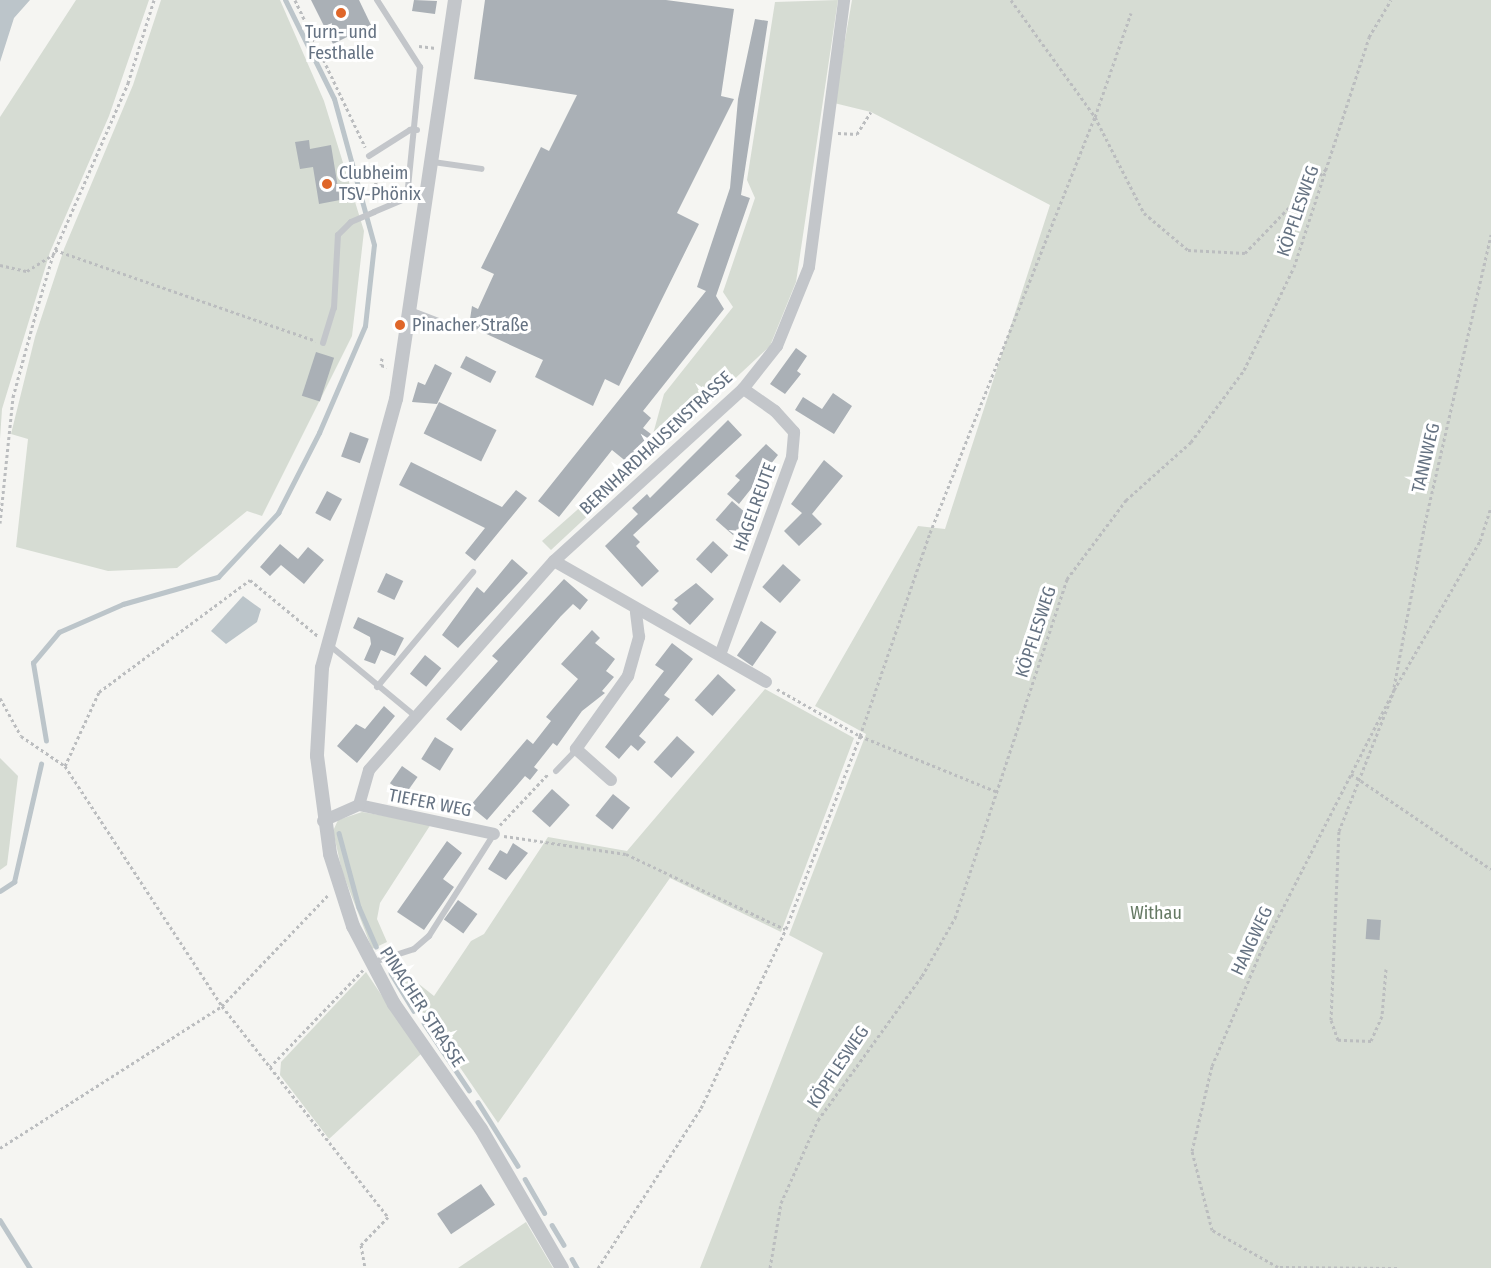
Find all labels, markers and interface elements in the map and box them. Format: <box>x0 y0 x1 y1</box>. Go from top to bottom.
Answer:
marker: Turn- und Festhalle <box>334 6 348 20</box>
place label: Turn- und Festhalle <box>305 22 377 64</box>
place label: Clubheim TSV-Phönix <box>339 163 421 206</box>
street label: KÖPFLESWEG <box>1272 163 1324 259</box>
marker: Clubheim TSV-Phönix <box>320 177 334 191</box>
place label: Pinacher Straße <box>412 314 529 336</box>
marker: Pinacher Straße <box>393 318 407 332</box>
street label: BERNHARDHAUSENSTRASSE <box>575 367 737 519</box>
street label: TANNWEG <box>1408 421 1444 495</box>
street label: HAGELREUTE <box>729 460 781 554</box>
street label: KÖPFLESWEG <box>1011 584 1061 680</box>
street label: TIEFER WEG <box>387 784 473 822</box>
park label: Withau <box>1130 902 1182 924</box>
street label: HANGWEG <box>1227 903 1277 979</box>
street label: PINACHER STRASSE <box>375 943 469 1071</box>
street label: KÖPFLESWEG <box>803 1022 873 1112</box>

